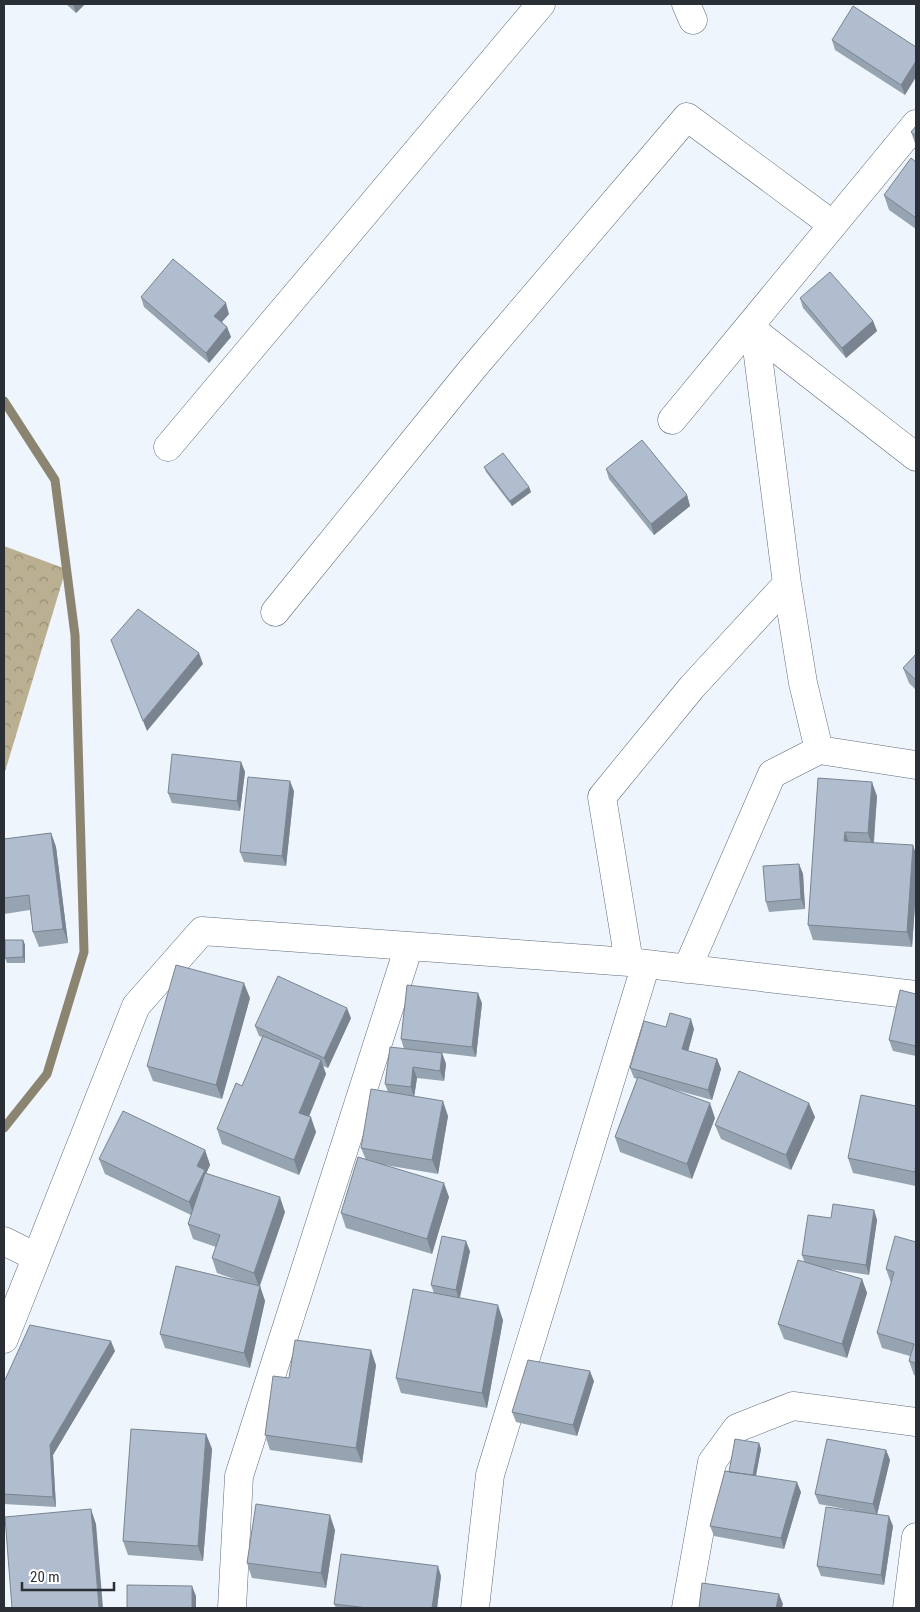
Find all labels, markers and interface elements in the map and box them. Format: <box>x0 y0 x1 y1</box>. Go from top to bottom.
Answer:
scale bar <box>22 1560 115 1592</box>
text: 20 m <box>30 1568 60 1586</box>

